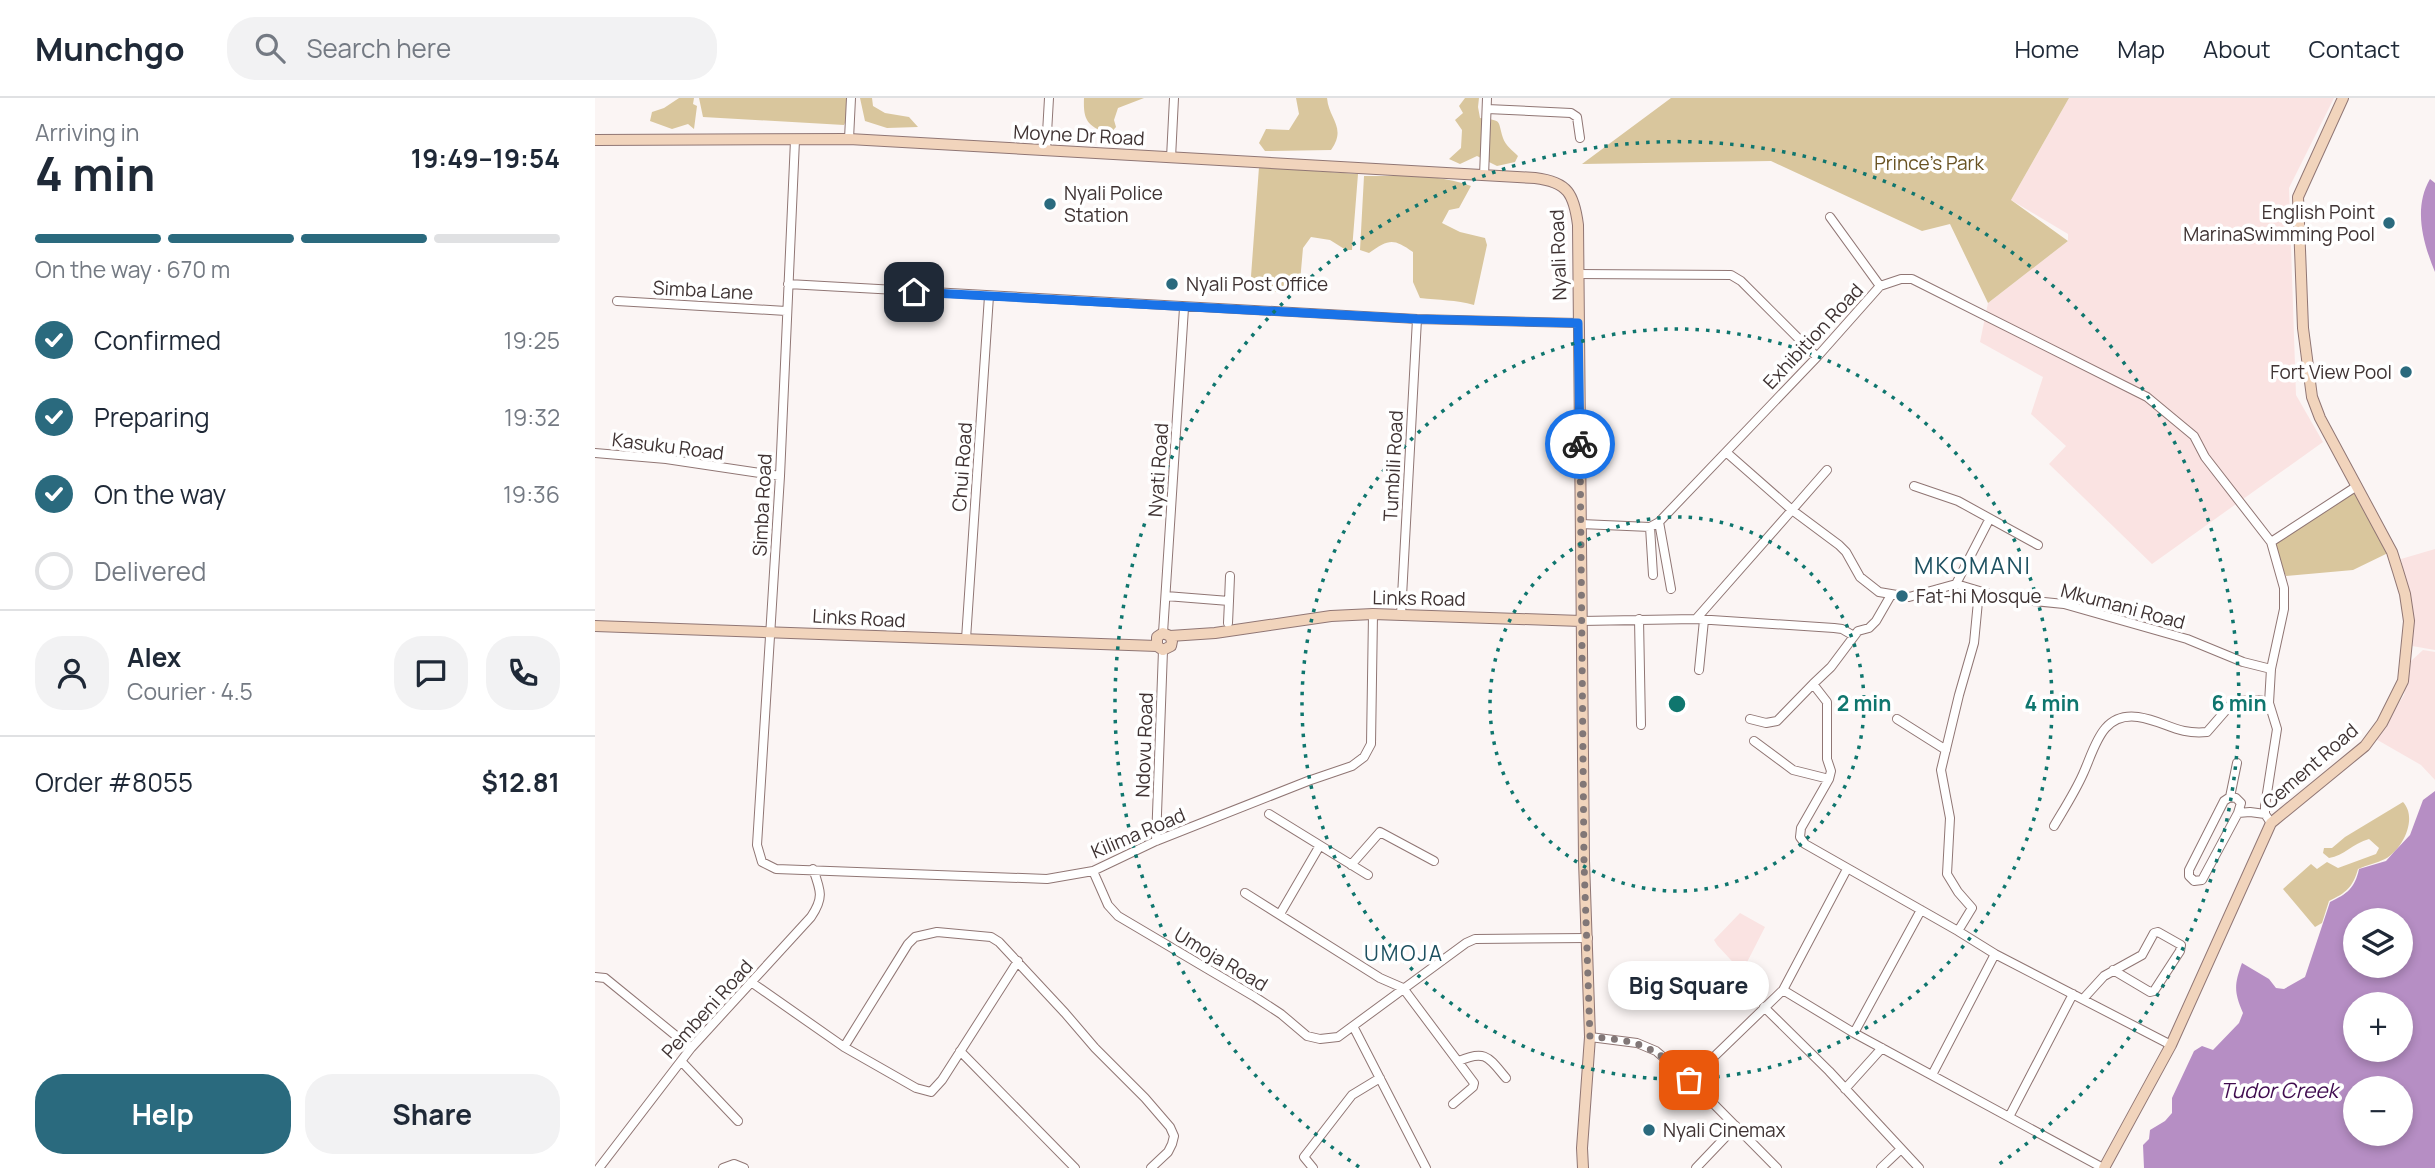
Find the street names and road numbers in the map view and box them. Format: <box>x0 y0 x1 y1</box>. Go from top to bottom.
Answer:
street label: Moyne Dr Road <box>1013 119 1145 151</box>
street label: Nyali Road <box>1543 209 1573 301</box>
street label: Simba Lane <box>652 274 754 306</box>
street label: Exhibition Road <box>1757 278 1869 394</box>
street label: Tumbili Road <box>1377 410 1409 522</box>
street label: Chui Road <box>946 421 978 513</box>
street label: Nyati Road <box>1142 422 1174 518</box>
street label: Kasuku Road <box>611 426 725 466</box>
street label: Simba Road <box>746 453 778 557</box>
street label: Mkumani Road <box>2058 577 2188 635</box>
street label: Links Road <box>1372 584 1466 612</box>
street label: Links Road <box>812 603 906 633</box>
street label: Ndovu Road <box>1129 692 1159 798</box>
street label: Cement Road <box>2257 717 2363 815</box>
street label: Kilima Road <box>1087 801 1189 865</box>
street label: Umoja Road <box>1169 921 1273 997</box>
street label: Pembeni Road <box>656 954 758 1064</box>

